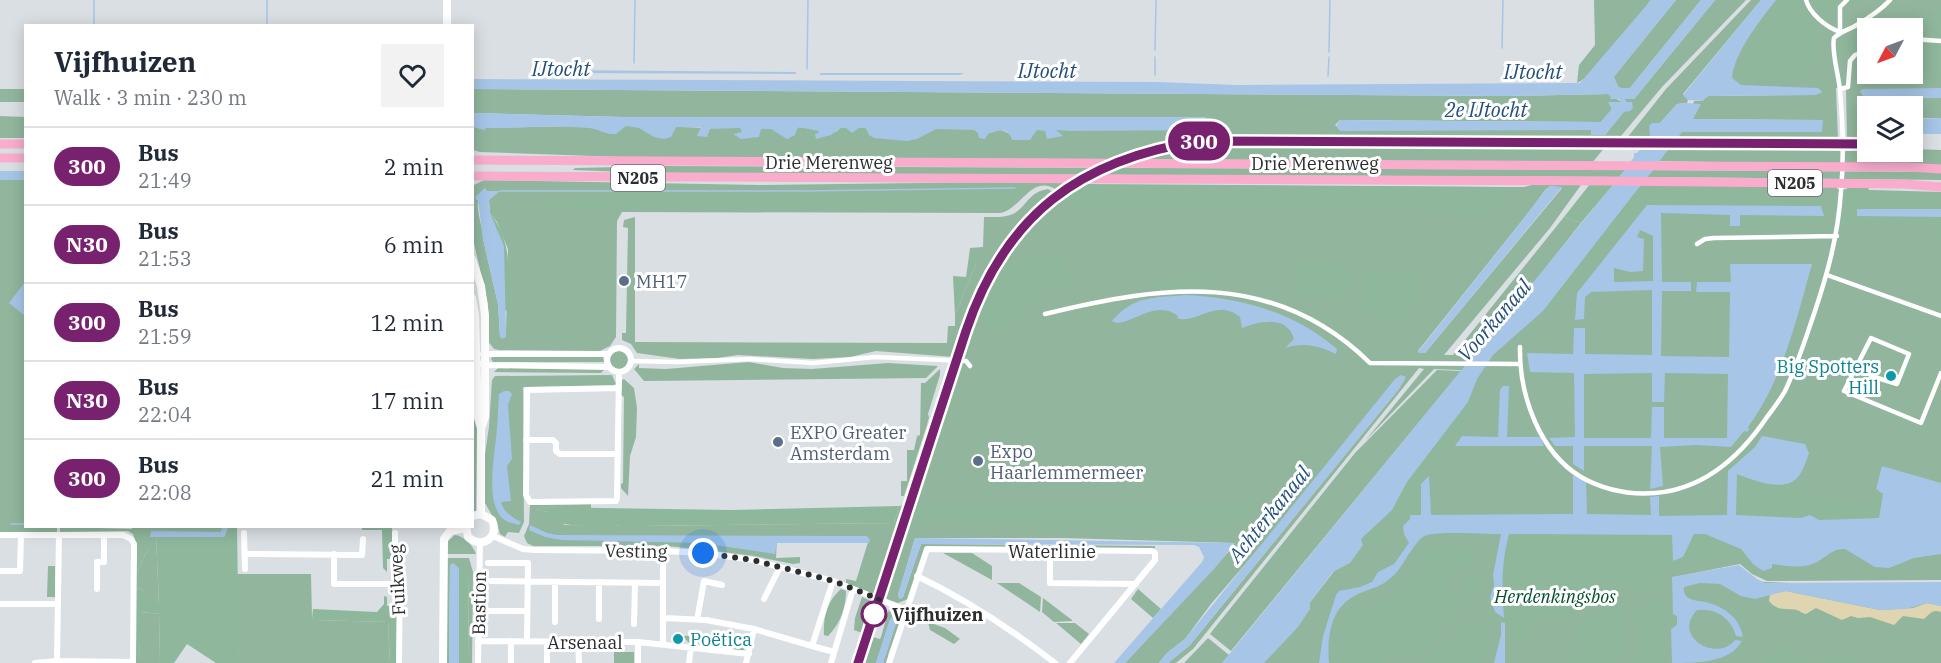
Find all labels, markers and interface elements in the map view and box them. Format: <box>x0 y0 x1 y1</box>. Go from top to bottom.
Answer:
north arrow <box>1857 18 1923 84</box>
map controls <box>1857 18 1923 162</box>
text: Vijfhuizen <box>54 43 196 80</box>
button: heart <box>381 44 444 107</box>
water label: IJtocht <box>531 55 591 82</box>
water label: IJtocht <box>1017 57 1077 84</box>
water label: IJtocht <box>1503 58 1563 85</box>
text: Walk · 3 min · 230 m <box>54 84 247 111</box>
water label: 2e IJtocht <box>1444 96 1528 123</box>
button: layers <box>1857 96 1923 162</box>
line badge: 300 <box>1164 122 1234 160</box>
text: 300 <box>1180 127 1218 155</box>
text: Bus <box>138 138 179 167</box>
street label: Drie Merenweg <box>765 151 893 174</box>
text: 300 <box>68 152 106 180</box>
text: 2 min <box>384 152 444 181</box>
street label: Drie Merenweg <box>1251 152 1379 175</box>
road number: N205 <box>611 165 665 191</box>
text: 21:49 <box>138 167 192 194</box>
road number: N205 <box>1768 170 1822 196</box>
text: Bus <box>138 216 179 245</box>
text: N30 <box>66 230 108 258</box>
text: 6 min <box>384 230 444 259</box>
text: 21:53 <box>138 245 192 272</box>
place label: MH17 <box>636 270 687 293</box>
water label: Voorkanaal <box>1451 273 1537 367</box>
marker: MH17 <box>617 274 631 288</box>
text: Bus <box>138 294 179 323</box>
text: 300 <box>68 308 106 336</box>
text: 12 min <box>371 308 444 337</box>
text: 21:59 <box>138 323 192 350</box>
place label: Big Spotters Hill <box>1777 355 1879 399</box>
marker: Big Spotters Hill <box>1884 369 1898 383</box>
text: Bus <box>138 372 179 401</box>
text: N30 <box>66 386 108 414</box>
text: 17 min <box>371 386 444 415</box>
text: 22:04 <box>138 401 192 428</box>
place label: EXPO Greater Amsterdam <box>790 421 906 465</box>
marker: EXPO Greater Amsterdam <box>771 435 785 449</box>
place label: Expo Haarlemmermeer <box>990 440 1143 484</box>
text: Bus <box>138 450 179 479</box>
marker: Expo Haarlemmermeer <box>971 454 985 468</box>
water label: Achterkanaal <box>1220 460 1316 569</box>
text: 300 <box>68 464 106 492</box>
text: 21 min <box>371 464 444 493</box>
text: 22:08 <box>138 479 192 506</box>
your location <box>688 538 718 568</box>
street label: Vesting <box>605 539 668 563</box>
street label: Waterlinie <box>1008 540 1096 563</box>
street label: Fuikweg <box>384 544 410 616</box>
street label: Bastion <box>467 571 491 635</box>
park label: Herdenkingsbos <box>1493 585 1616 608</box>
marker: Vijfhuizen <box>861 601 887 627</box>
place label: Vijfhuizen <box>892 603 983 626</box>
place label: Poëtica <box>690 628 752 651</box>
street label: Arsenaal <box>547 631 623 654</box>
marker: Poëtica <box>671 632 685 646</box>

